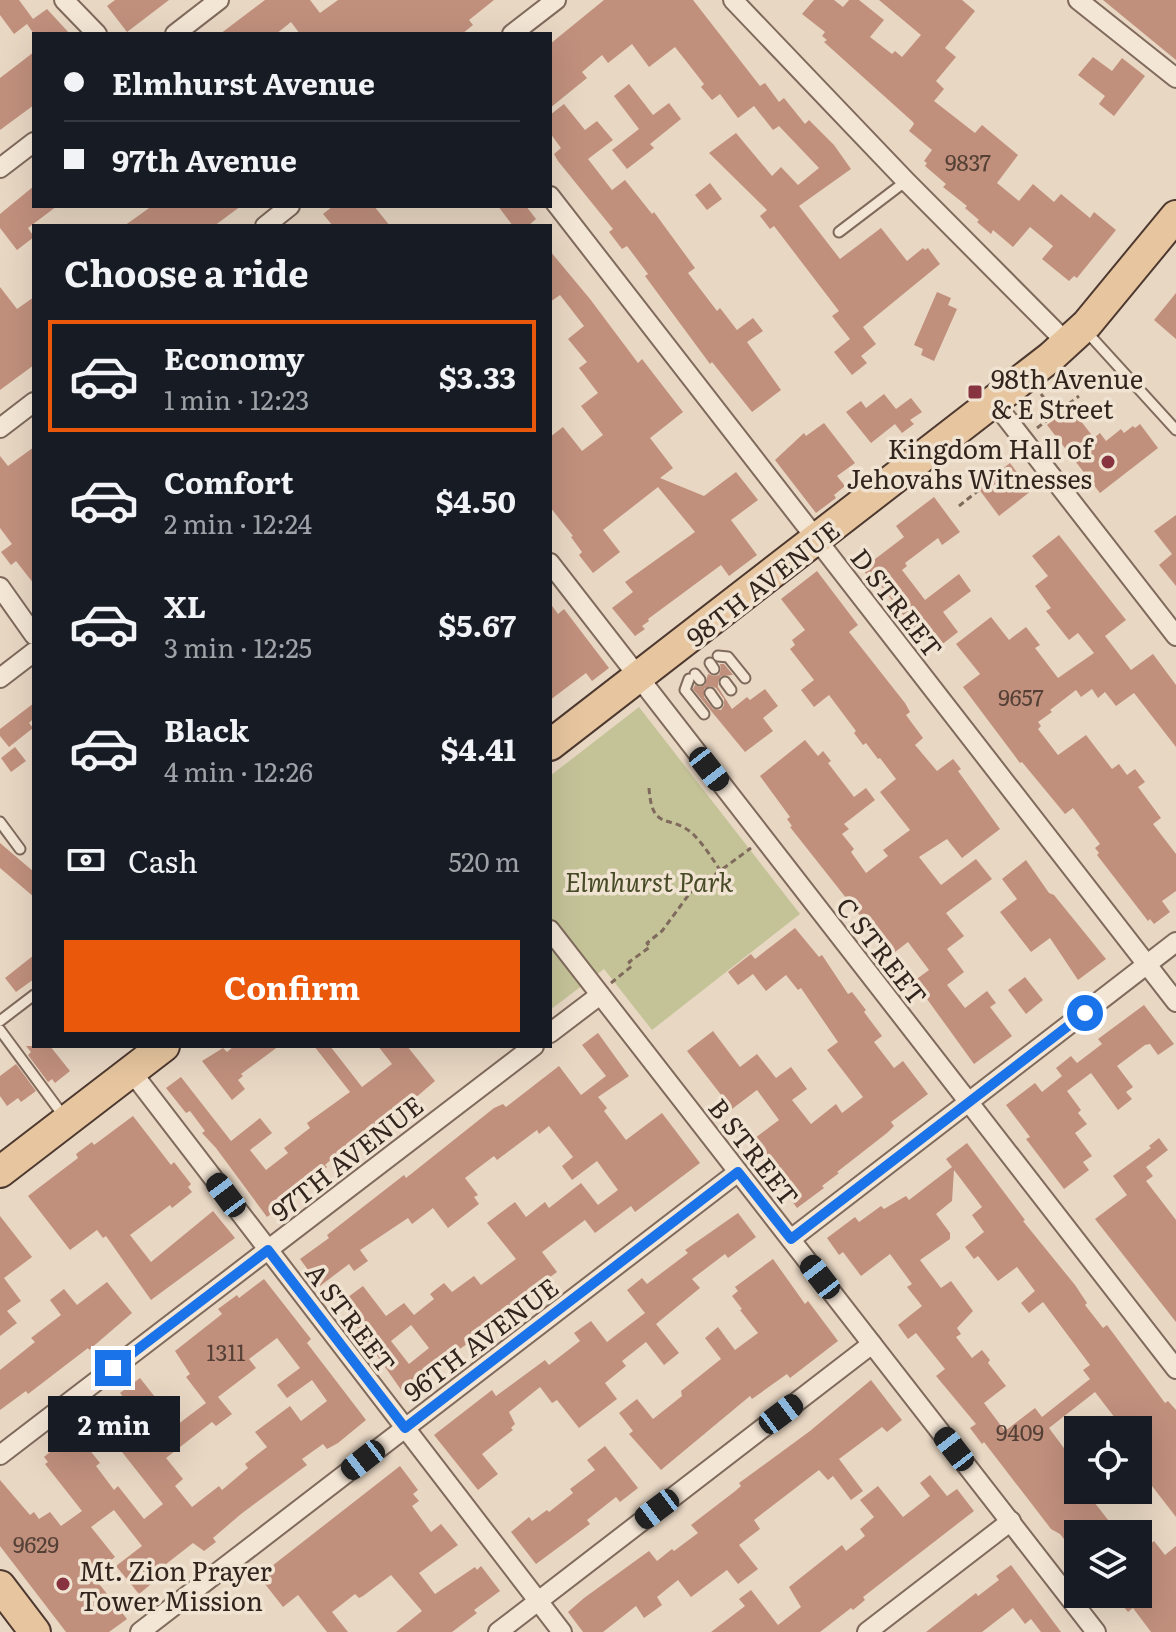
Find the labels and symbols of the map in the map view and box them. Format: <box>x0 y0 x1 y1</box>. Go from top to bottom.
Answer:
house number: 9837 <box>945 145 991 178</box>
place label: 98th Avenue & E Street <box>991 358 1143 427</box>
marker: 98th Avenue & E Street <box>966 383 984 401</box>
place label: Kingdom Hall of Jehovahs Witnesses <box>846 428 1094 497</box>
marker: Kingdom Hall of Jehovahs Witnesses <box>1099 453 1117 471</box>
street label: 98TH AVENUE <box>677 510 847 654</box>
street label: D STREET <box>843 539 953 665</box>
house number: 9657 <box>998 680 1044 713</box>
car <box>685 743 733 795</box>
park label: Elmhurst Park <box>565 861 734 900</box>
street label: C STREET <box>828 888 938 1012</box>
route start <box>1067 995 1103 1031</box>
street label: 97TH AVENUE <box>261 1085 431 1229</box>
street label: B STREET <box>701 1089 809 1213</box>
car <box>202 1169 250 1221</box>
car <box>796 1251 844 1303</box>
street label: A STREET <box>298 1254 406 1380</box>
street label: 96TH AVENUE <box>394 1267 566 1409</box>
house number: 1311 <box>207 1335 245 1368</box>
route end <box>95 1350 131 1386</box>
car <box>755 1390 807 1438</box>
callout: 2 min <box>47 1396 179 1452</box>
house number: 9409 <box>996 1415 1044 1448</box>
car <box>930 1423 978 1475</box>
car <box>337 1436 389 1484</box>
car <box>631 1485 683 1533</box>
house number: 9629 <box>13 1527 59 1560</box>
place label: Mt. Zion Prayer Tower Mission <box>79 1550 273 1619</box>
marker: Mt. Zion Prayer Tower Mission <box>54 1575 72 1593</box>

